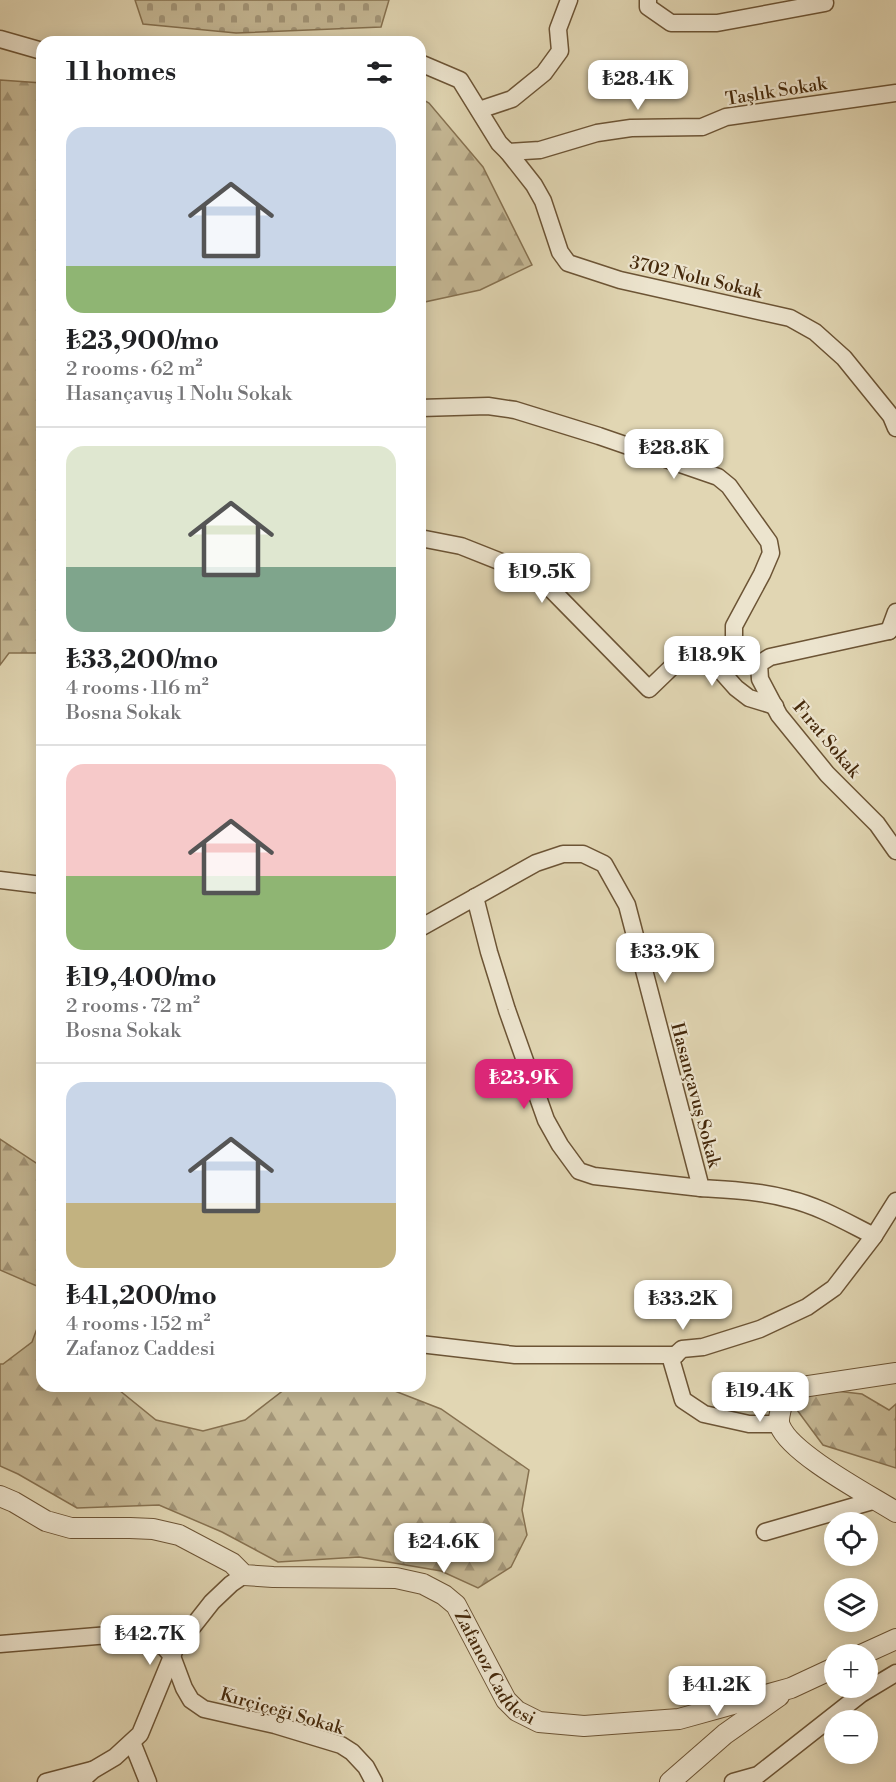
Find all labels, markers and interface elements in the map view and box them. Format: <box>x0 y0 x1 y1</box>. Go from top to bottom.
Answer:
text: 11 homes <box>66 56 176 88</box>
icon: filters <box>363 56 396 89</box>
pin: ₺28.4K <box>589 60 687 111</box>
text: ₺28.4K <box>602 67 674 92</box>
street label: Taşlık Sokak <box>724 72 830 111</box>
icon: home <box>177 166 285 274</box>
street label: 3702 Nolu Sokak <box>627 251 766 304</box>
text: ₺23,900/mo <box>66 325 219 357</box>
text: 2 rooms · 62 m² <box>66 357 202 382</box>
text: Hasançavuş 1 Nolu Sokak <box>66 382 292 407</box>
pin: ₺28.8K <box>625 429 723 480</box>
text: ₺28.8K <box>638 436 710 461</box>
icon: home <box>177 485 285 593</box>
pin: ₺19.5K <box>493 553 591 604</box>
text: ₺19.5K <box>508 560 576 585</box>
pin: ₺18.9K <box>663 636 761 687</box>
text: ₺18.9K <box>678 643 746 668</box>
text: ₺33,200/mo <box>66 644 218 676</box>
text: 4 rooms · 116 m² <box>66 676 209 701</box>
street label: Fırat Sokak <box>788 696 867 784</box>
text: Bosna Sokak <box>66 701 181 726</box>
icon: home <box>177 803 285 911</box>
pin: ₺33.9K <box>616 933 714 984</box>
text: ₺33.9K <box>630 940 700 965</box>
text: ₺19,400/mo <box>66 962 217 994</box>
text: 2 rooms · 72 m² <box>66 994 200 1019</box>
text: Bosna Sokak <box>66 1019 181 1044</box>
street label: Hasançavuş Sokak <box>665 1020 726 1172</box>
pin: ₺23.9K <box>475 1059 573 1110</box>
text: ₺23.9K <box>489 1066 559 1091</box>
icon: home <box>177 1121 285 1229</box>
text: ₺41,200/mo <box>66 1280 217 1312</box>
pin: ₺33.2K <box>634 1280 732 1331</box>
text: ₺33.2K <box>648 1287 718 1312</box>
text: 4 rooms · 152 m² <box>66 1312 210 1337</box>
text: Zafanoz Caddesi <box>66 1337 215 1362</box>
pin: ₺19.4K <box>711 1372 809 1423</box>
text: ₺19.4K <box>726 1379 794 1404</box>
map controls <box>824 1512 878 1764</box>
button: locate <box>824 1512 878 1566</box>
pin: ₺24.6K <box>395 1523 493 1574</box>
text: ₺24.6K <box>408 1530 480 1555</box>
button: layers <box>824 1578 878 1632</box>
street label: Zafanoz Caddesi <box>449 1607 539 1730</box>
pin: ₺42.7K <box>101 1615 199 1666</box>
text: ₺42.7K <box>115 1622 185 1647</box>
button: + <box>824 1644 878 1698</box>
pin: ₺41.2K <box>668 1666 766 1717</box>
text: ₺41.2K <box>683 1673 751 1698</box>
street label: Kırçiçeği Sokak <box>217 1683 348 1741</box>
button: − <box>824 1710 878 1764</box>

